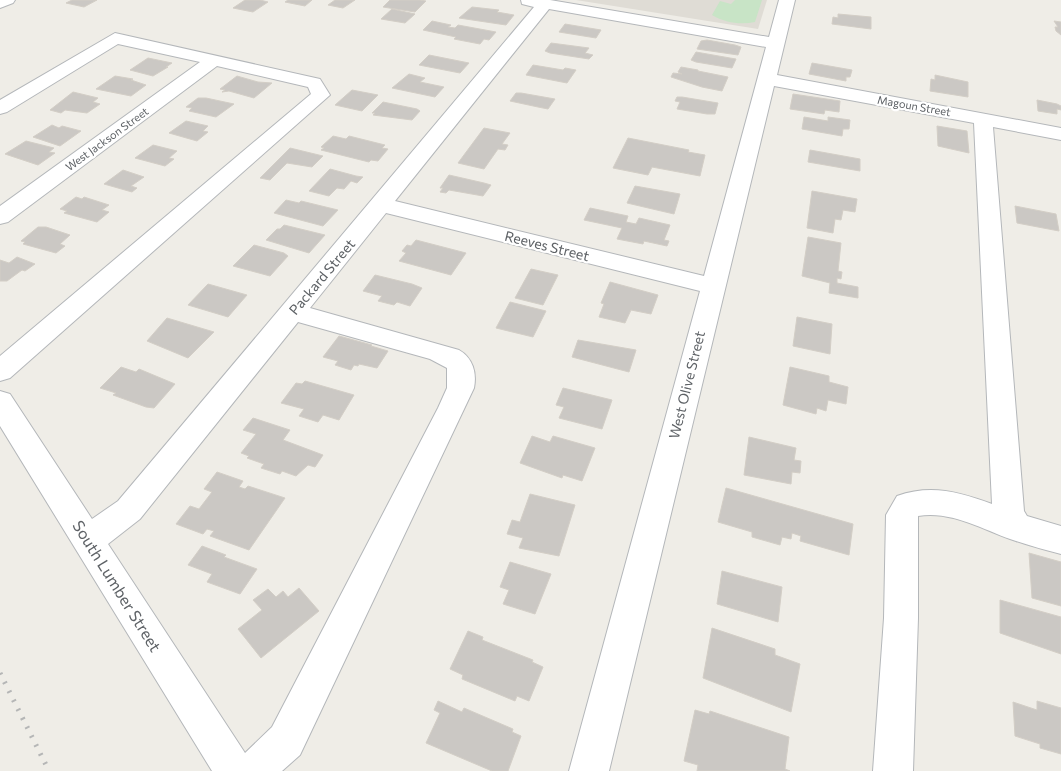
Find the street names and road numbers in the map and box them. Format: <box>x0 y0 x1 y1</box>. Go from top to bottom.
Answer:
street label: Magoun Street <box>876 93 952 118</box>
street label: West Jackson Street <box>63 104 152 174</box>
street label: Reeves Street <box>503 227 591 264</box>
street label: Packard Street <box>285 235 358 318</box>
street label: West Olive Street <box>665 329 708 441</box>
street label: South Lumber Street <box>69 517 166 655</box>

